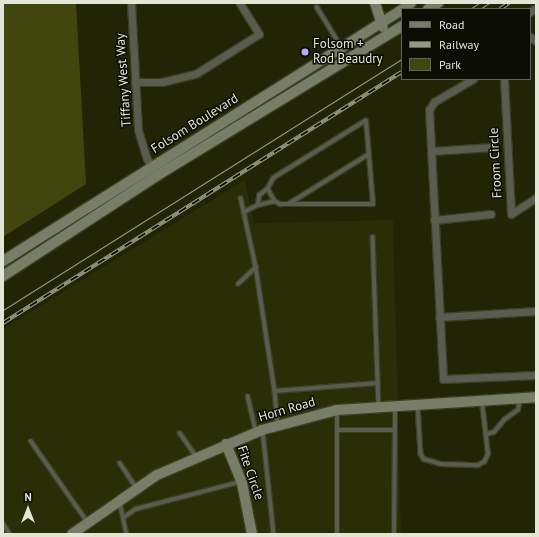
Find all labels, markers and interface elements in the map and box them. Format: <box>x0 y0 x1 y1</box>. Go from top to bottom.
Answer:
legend <box>401 8 531 80</box>
text: Road <box>439 17 464 32</box>
street label: Tiffany West Way <box>113 32 135 128</box>
place label: Folsom + Rod Beaudry <box>313 37 383 68</box>
text: Railway <box>439 37 479 52</box>
marker: Folsom + Rod Beaudry <box>300 47 310 57</box>
text: Park <box>439 57 461 72</box>
street label: Folsom Boulevard <box>149 91 241 157</box>
street label: Froom Circle <box>486 127 506 199</box>
street label: Horn Road <box>257 394 317 426</box>
street label: Fite Circle <box>233 444 267 502</box>
north arrow <box>8 489 48 529</box>
text: N <box>24 490 32 504</box>

